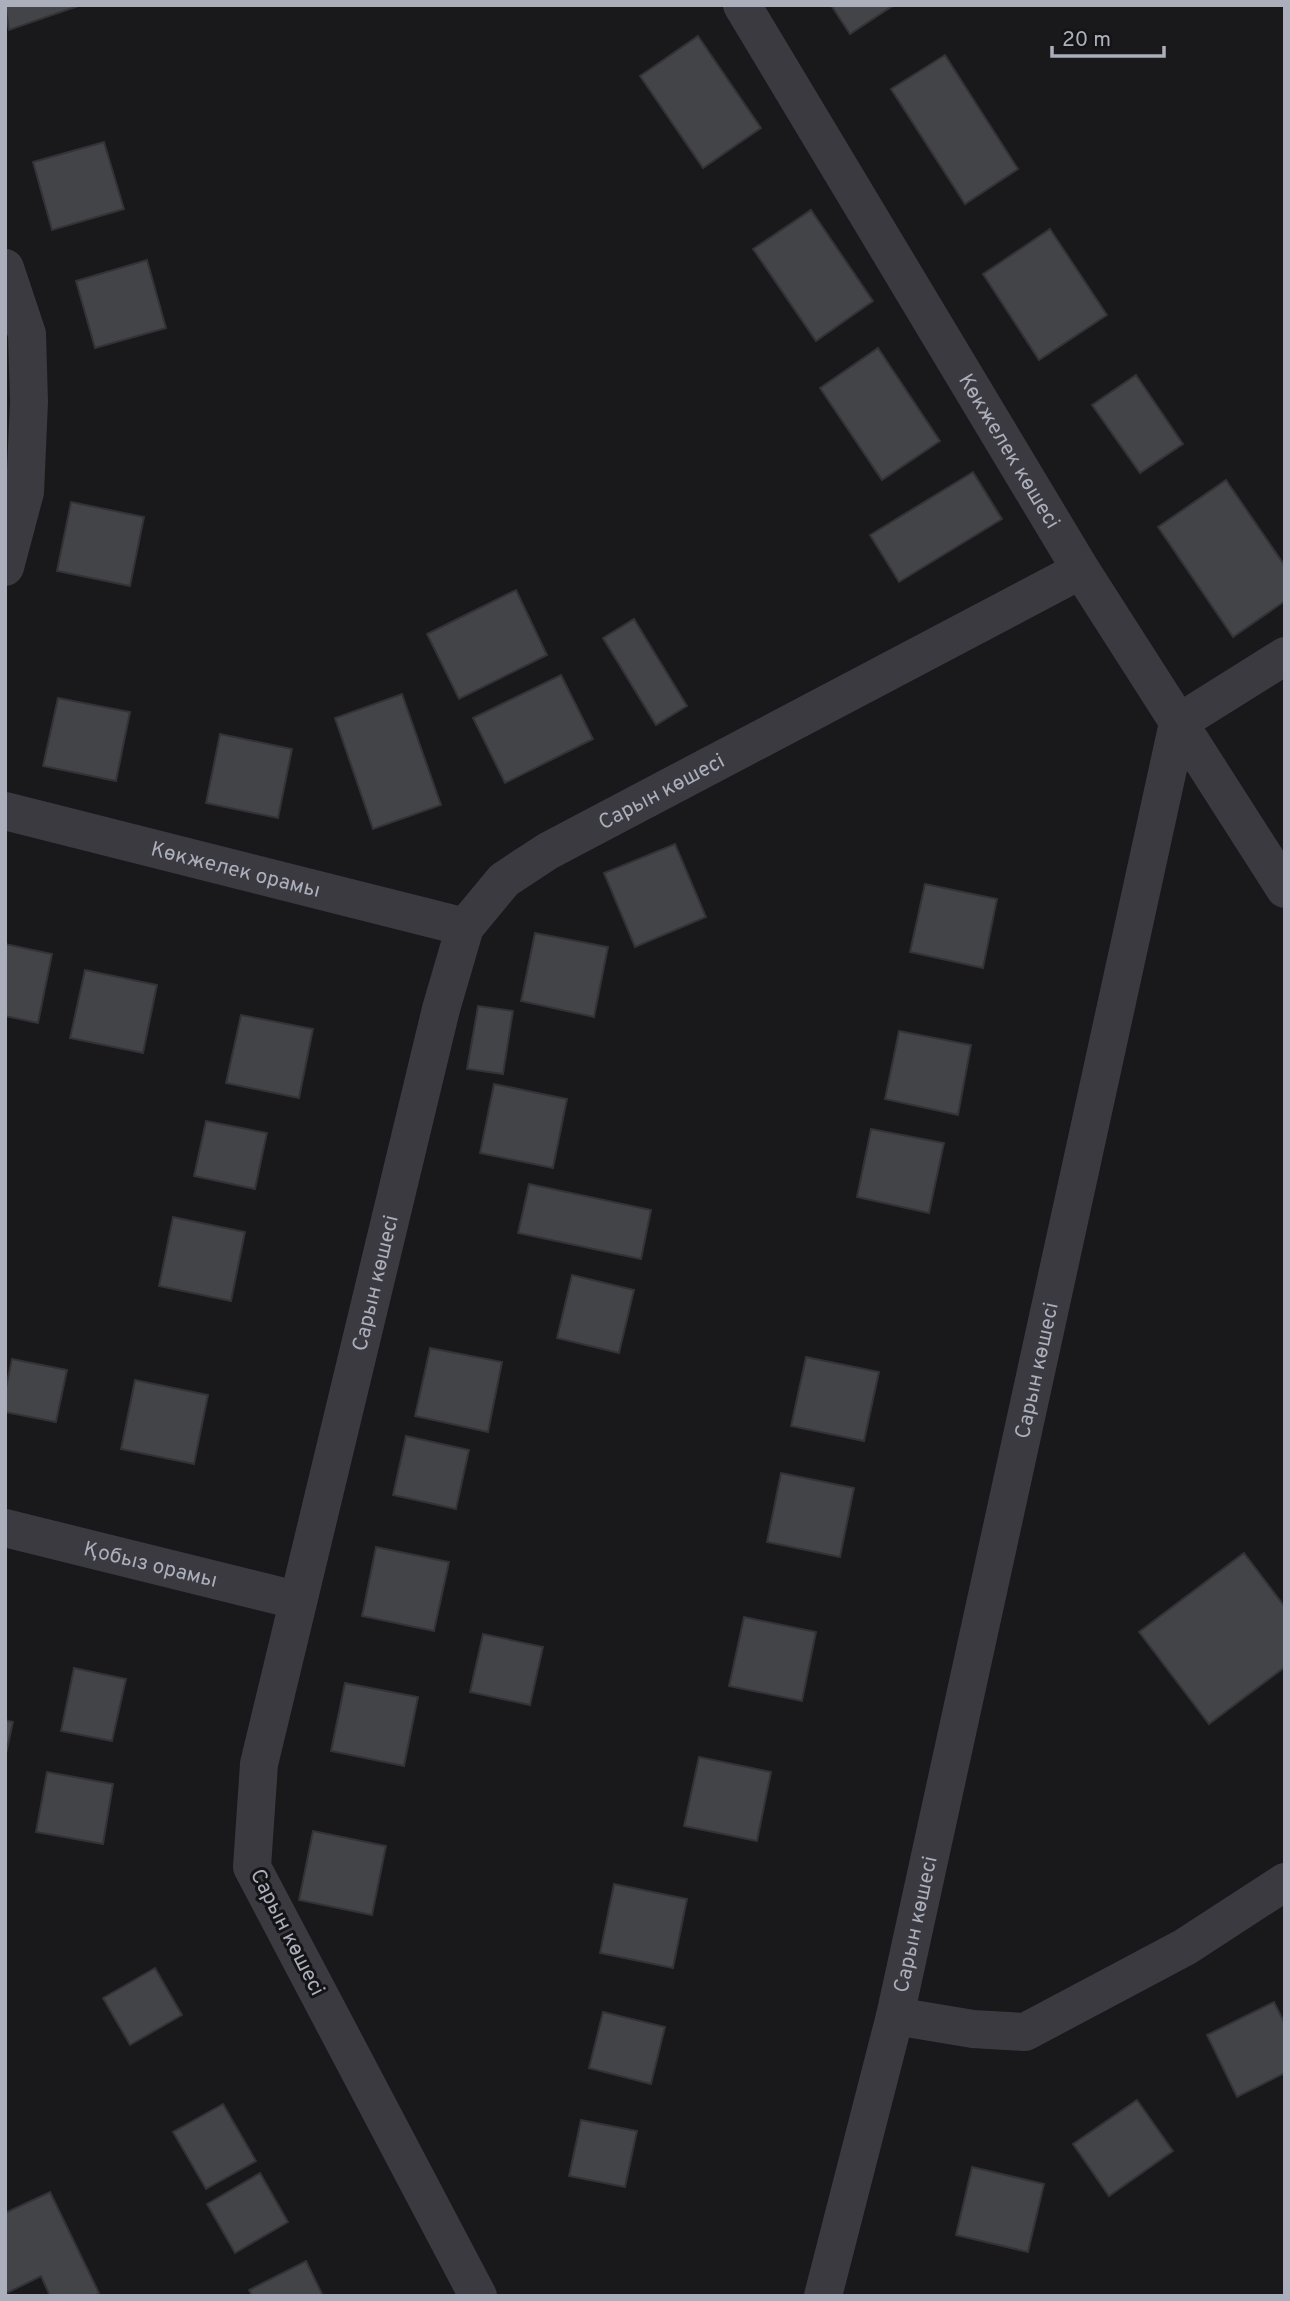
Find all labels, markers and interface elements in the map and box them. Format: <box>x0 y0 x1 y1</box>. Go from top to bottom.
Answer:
scale bar <box>1052 14 1164 58</box>
text: 20 m <box>1062 27 1111 54</box>
street label: Көкжелек көшесі <box>951 369 1065 534</box>
street label: Сарын көшесі <box>594 748 730 837</box>
street label: Көкжелек орамы <box>148 836 323 905</box>
street label: Сарын көшесі <box>347 1213 406 1354</box>
street label: Сарын көшесі <box>1010 1300 1066 1441</box>
street label: Қобыз орамы <box>81 1536 220 1595</box>
street label: Сарын көшесі <box>888 1854 945 1995</box>
street label: Сарын көшесі <box>243 1865 330 2001</box>

